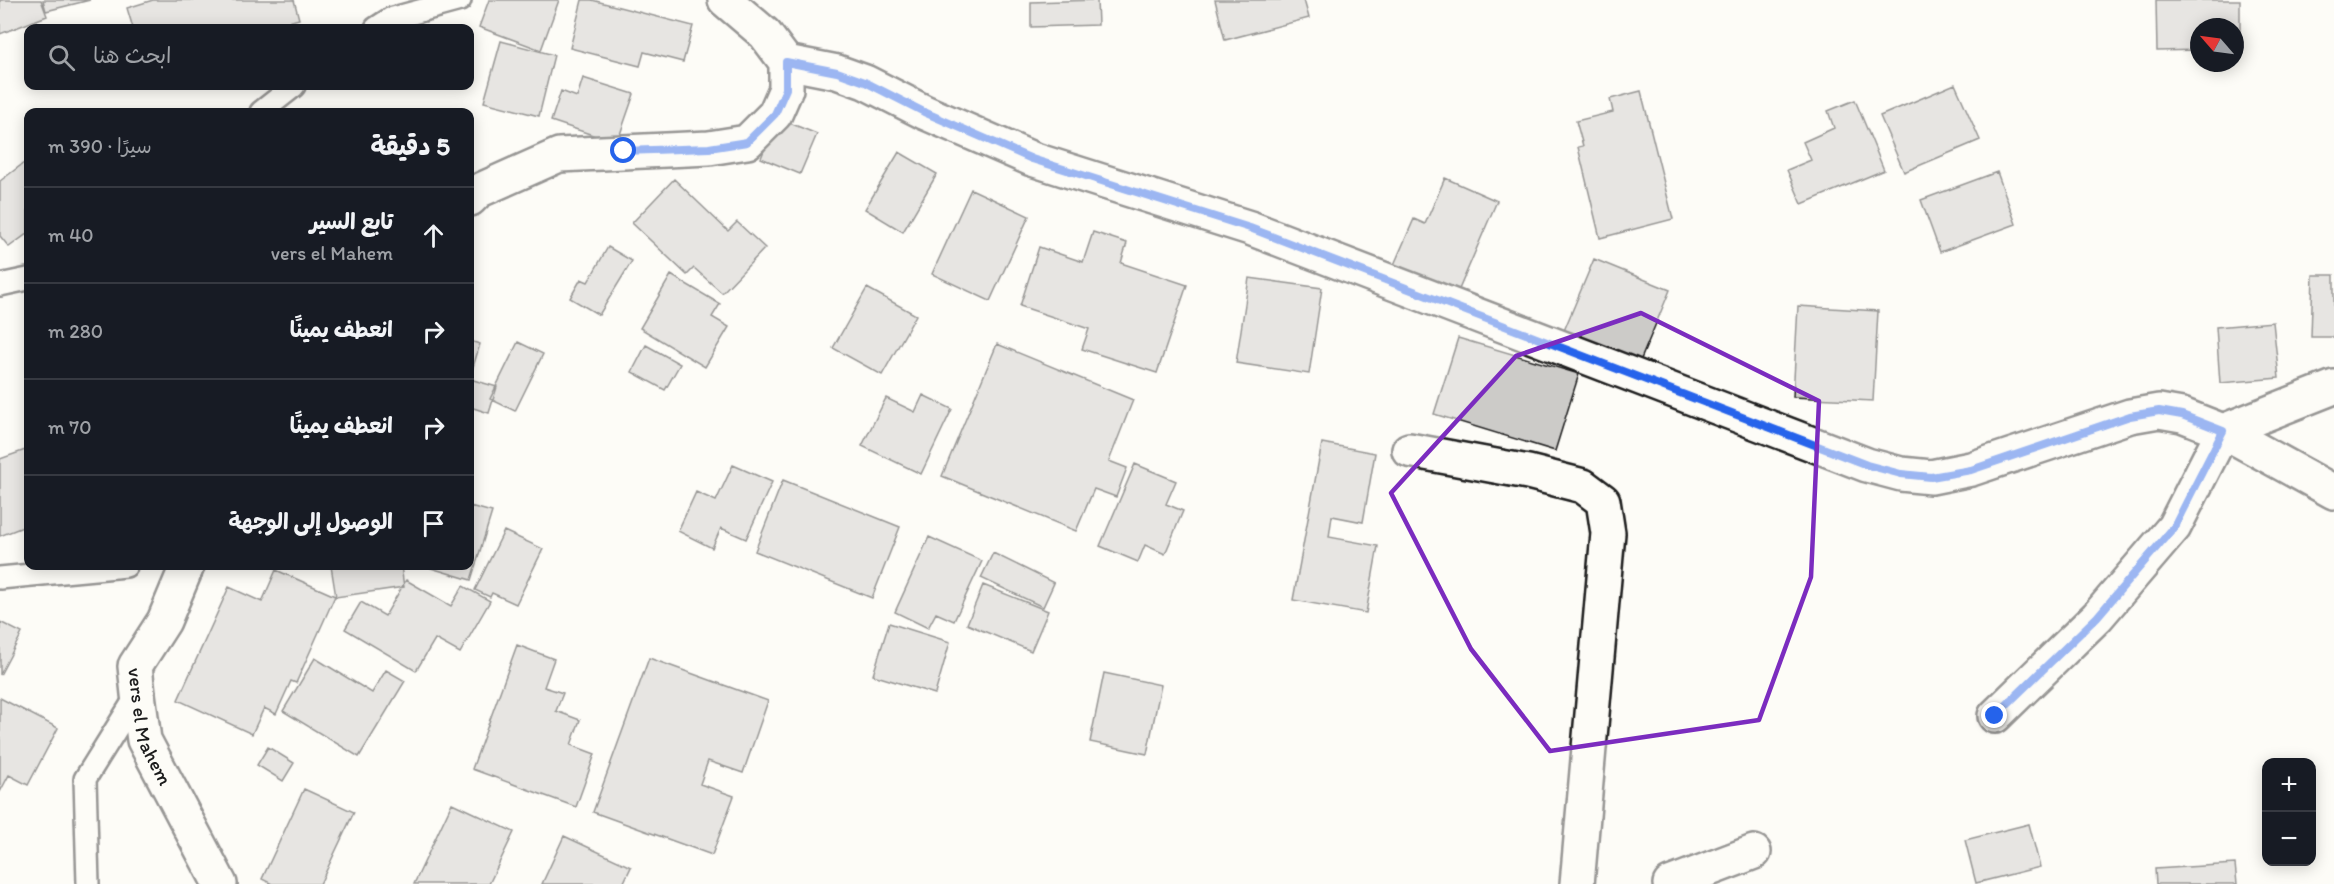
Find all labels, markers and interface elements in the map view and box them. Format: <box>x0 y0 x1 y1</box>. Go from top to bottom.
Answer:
north arrow <box>2190 18 2244 72</box>
search box <box>24 24 474 90</box>
icon: search <box>45 41 78 74</box>
text: ابحث هنا <box>93 42 172 69</box>
text: 5 دقيقة <box>371 130 450 162</box>
text: سيرًا · 390 m <box>48 134 152 158</box>
route start <box>610 137 636 163</box>
text: تابع السير <box>310 208 393 235</box>
icon: ahead <box>417 219 450 252</box>
text: 40 m <box>48 223 94 247</box>
text: vers el Mahem <box>271 241 393 265</box>
icon: right <box>417 315 450 348</box>
text: انعطف يمينًا <box>290 316 393 343</box>
text: 280 m <box>48 319 103 343</box>
icon: right <box>417 411 450 444</box>
text: انعطف يمينًا <box>290 412 393 439</box>
text: 70 m <box>48 415 92 439</box>
icon: arrive <box>417 507 450 540</box>
text: الوصول إلى الوجهة <box>228 508 393 535</box>
street label: vers el Mahem <box>123 666 178 789</box>
route end <box>1981 702 2007 728</box>
map controls <box>2262 758 2316 866</box>
button: + <box>2262 758 2316 812</box>
button: − <box>2262 812 2316 866</box>

